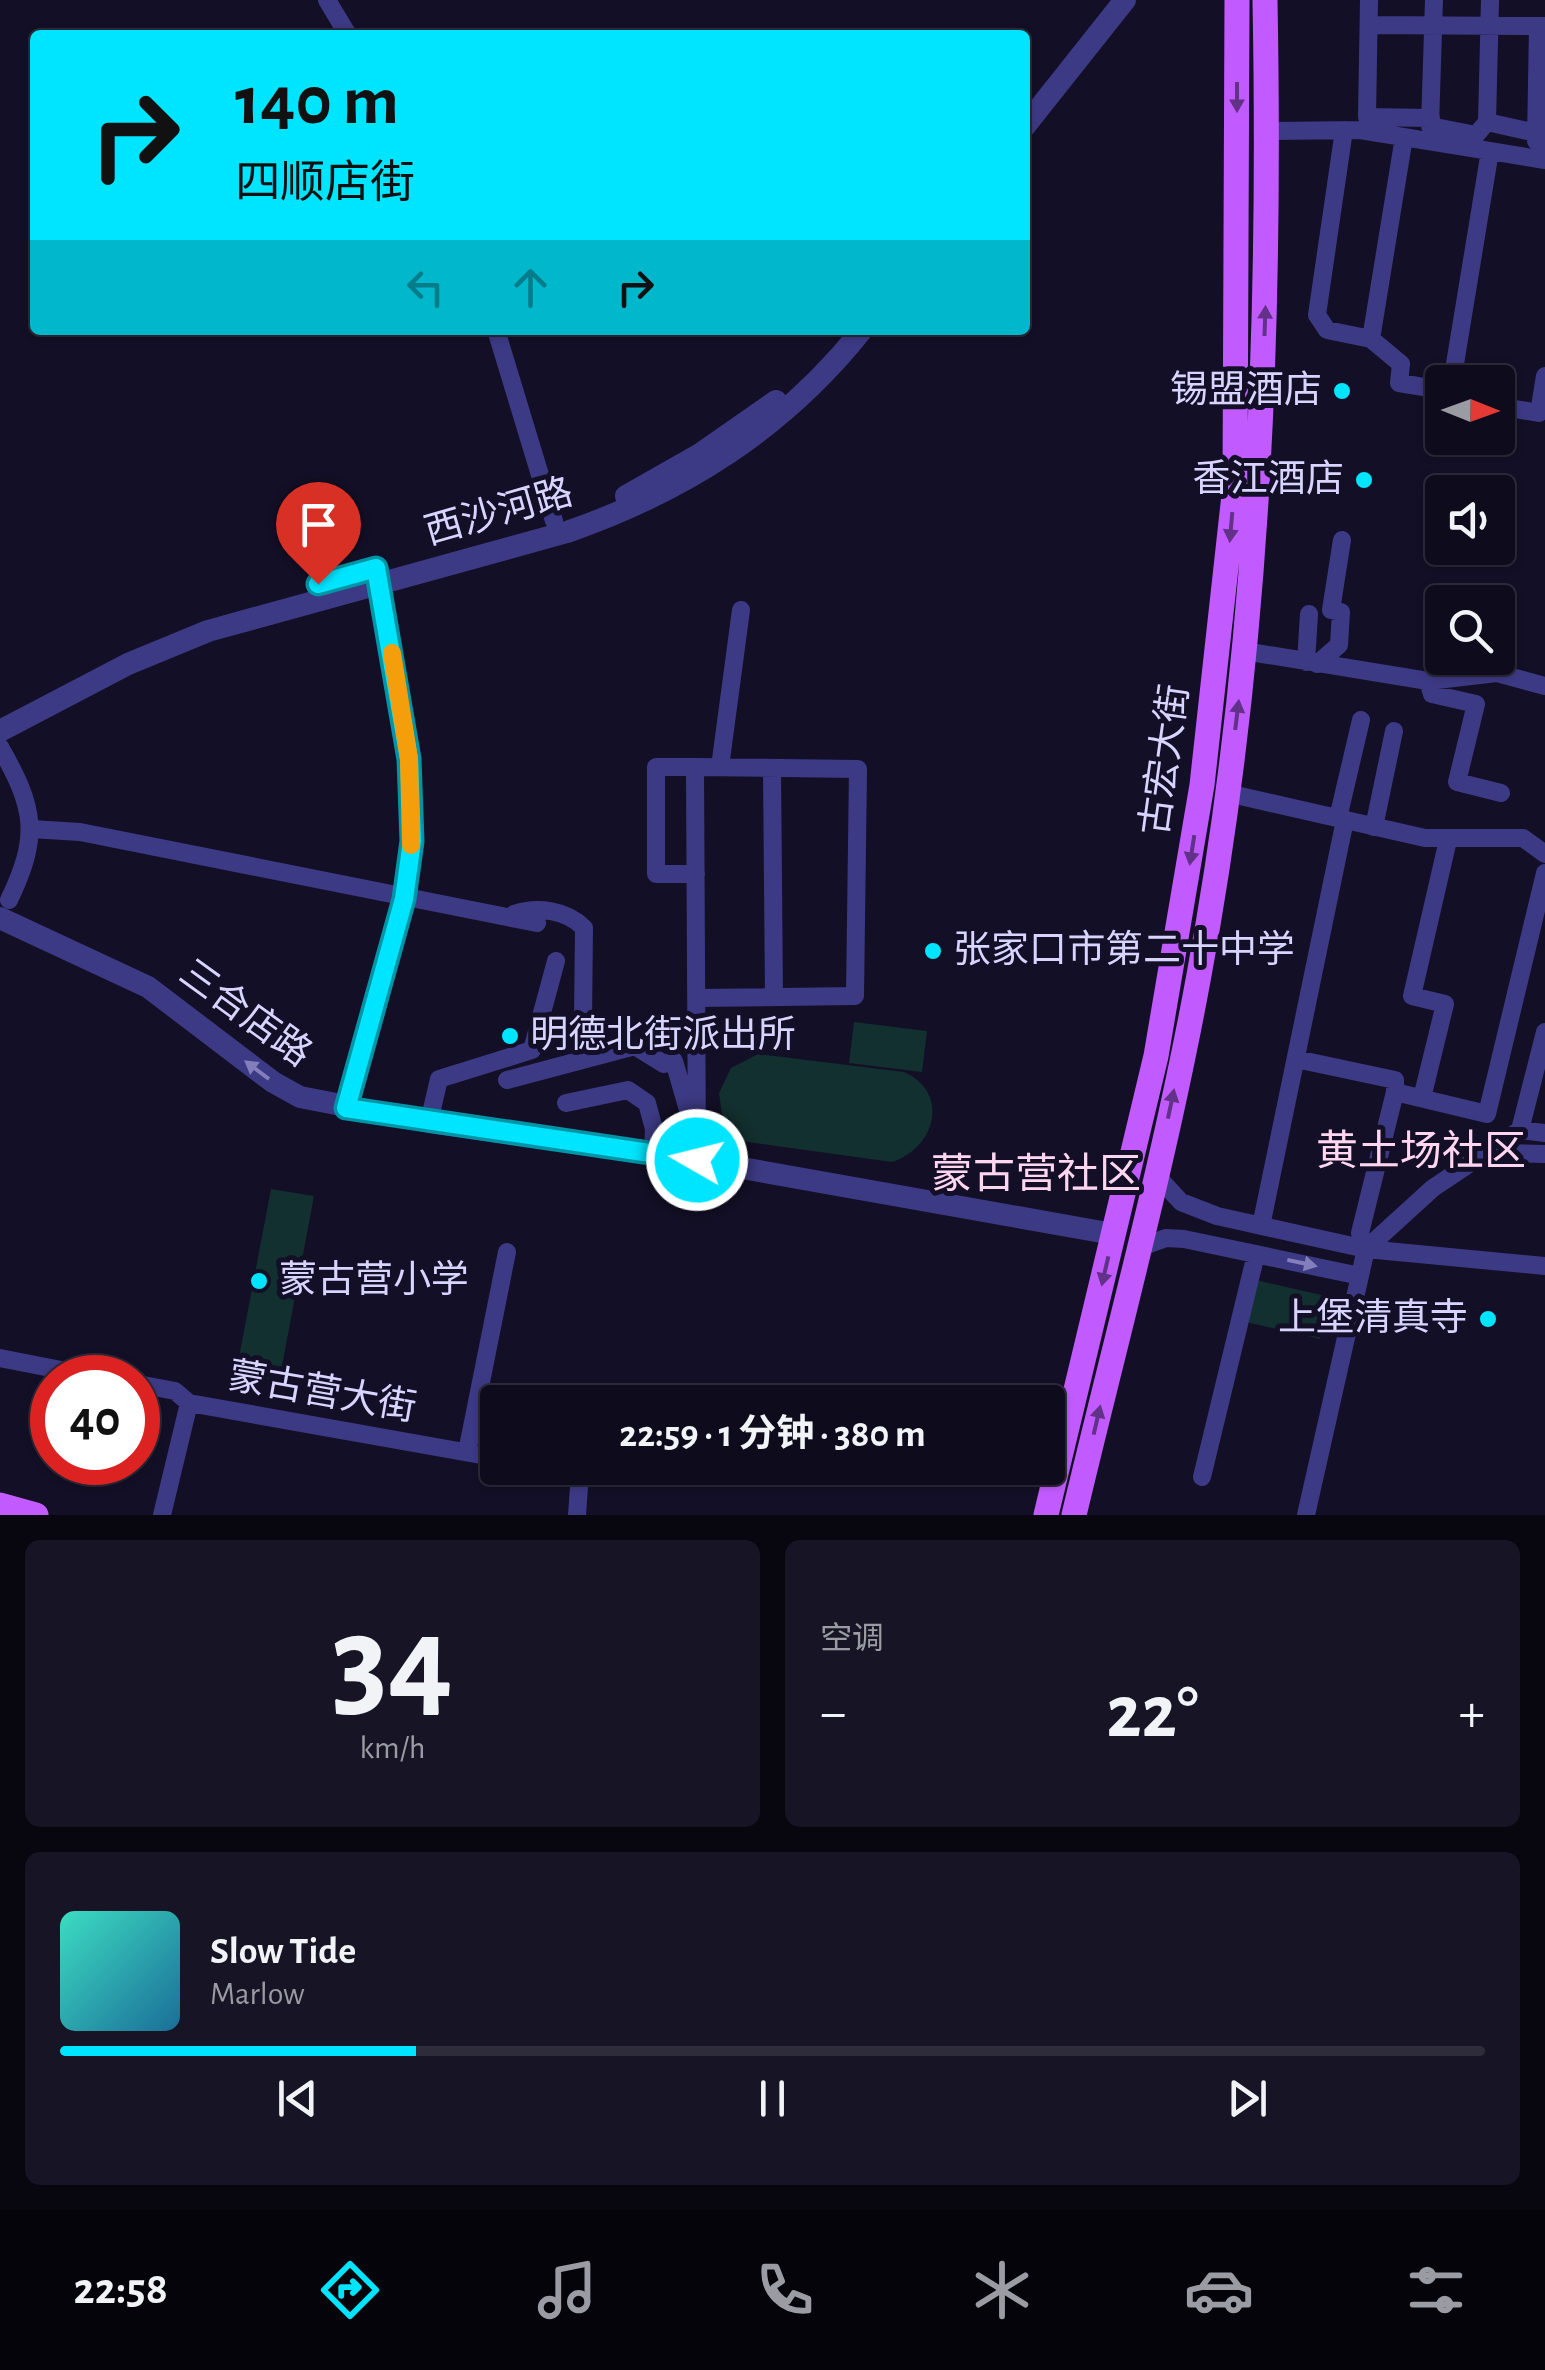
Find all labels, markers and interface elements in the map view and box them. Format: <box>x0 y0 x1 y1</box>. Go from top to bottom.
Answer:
text: 140 m <box>235 67 399 137</box>
icon: right <box>70 70 200 200</box>
one-way arrow <box>1229 82 1245 114</box>
text: 四顺店街 <box>235 161 415 206</box>
icon: left <box>398 260 453 315</box>
icon: ahead <box>503 260 558 315</box>
icon: right <box>608 260 663 315</box>
one-way arrow <box>1258 304 1274 336</box>
north arrow <box>1425 365 1515 455</box>
map controls <box>1425 365 1515 675</box>
place label: 锡盟酒店 <box>1170 370 1322 410</box>
marker: 锡盟酒店 <box>1331 380 1353 402</box>
place label: 香江酒店 <box>1192 459 1344 499</box>
marker: 香江酒店 <box>1353 469 1375 491</box>
street label: 西沙河路 <box>420 472 577 552</box>
button: sound <box>1425 475 1515 565</box>
pin <box>276 482 361 585</box>
icon: arrive <box>291 497 346 552</box>
one-way arrow <box>1223 512 1239 544</box>
button: search <box>1425 585 1515 675</box>
street label: 古宏大街 <box>1134 682 1195 838</box>
one-way arrow <box>1229 698 1245 730</box>
one-way arrow <box>1184 835 1199 866</box>
place label: 张家口市第二十中学 <box>953 929 1295 970</box>
marker: 张家口市第二十中学 <box>922 940 944 962</box>
street label: 三合店路 <box>172 952 319 1074</box>
place label: 明德北街派出所 <box>530 1014 796 1055</box>
marker: 明德北街派出所 <box>499 1025 521 1047</box>
one-way arrow <box>244 1061 270 1081</box>
one-way arrow <box>1164 1088 1180 1119</box>
position arrow <box>645 1108 749 1212</box>
district label: 黄土场社区 <box>1316 1129 1526 1173</box>
district label: 蒙古营社区 <box>931 1152 1141 1196</box>
one-way arrow <box>1097 1256 1112 1287</box>
one-way arrow <box>1286 1256 1317 1272</box>
place label: 蒙古营小学 <box>279 1259 469 1300</box>
marker: 蒙古营小学 <box>248 1270 270 1292</box>
place label: 上堡清真寺 <box>1278 1297 1468 1338</box>
marker: 上堡清真寺 <box>1477 1308 1499 1330</box>
speed limit sign: 40 <box>30 1355 160 1485</box>
street label: 蒙古营大街 <box>225 1356 419 1428</box>
one-way arrow <box>1090 1404 1105 1435</box>
text: 22:59 · 1 分钟 · 380 m <box>619 1416 926 1454</box>
text: 34 <box>332 1599 453 1729</box>
text: 空调 <box>820 1623 884 1655</box>
text: 22° <box>1106 1676 1199 1751</box>
text: − <box>820 1686 846 1741</box>
text: + <box>1459 1686 1485 1741</box>
text: km/h <box>359 1732 426 1764</box>
text: Slow Tide <box>210 1933 356 1971</box>
text: Marlow <box>210 1978 305 2010</box>
icon: previous <box>270 2071 325 2126</box>
icon: pause <box>745 2071 800 2126</box>
icon: next <box>1220 2071 1275 2126</box>
icon: directions <box>315 2255 385 2325</box>
icon: music <box>532 2255 602 2325</box>
icon: phone <box>750 2255 820 2325</box>
icon: climate <box>967 2255 1037 2325</box>
icon: car <box>1184 2255 1254 2325</box>
icon: filters <box>1401 2255 1471 2325</box>
text: 22:58 <box>74 2267 168 2312</box>

